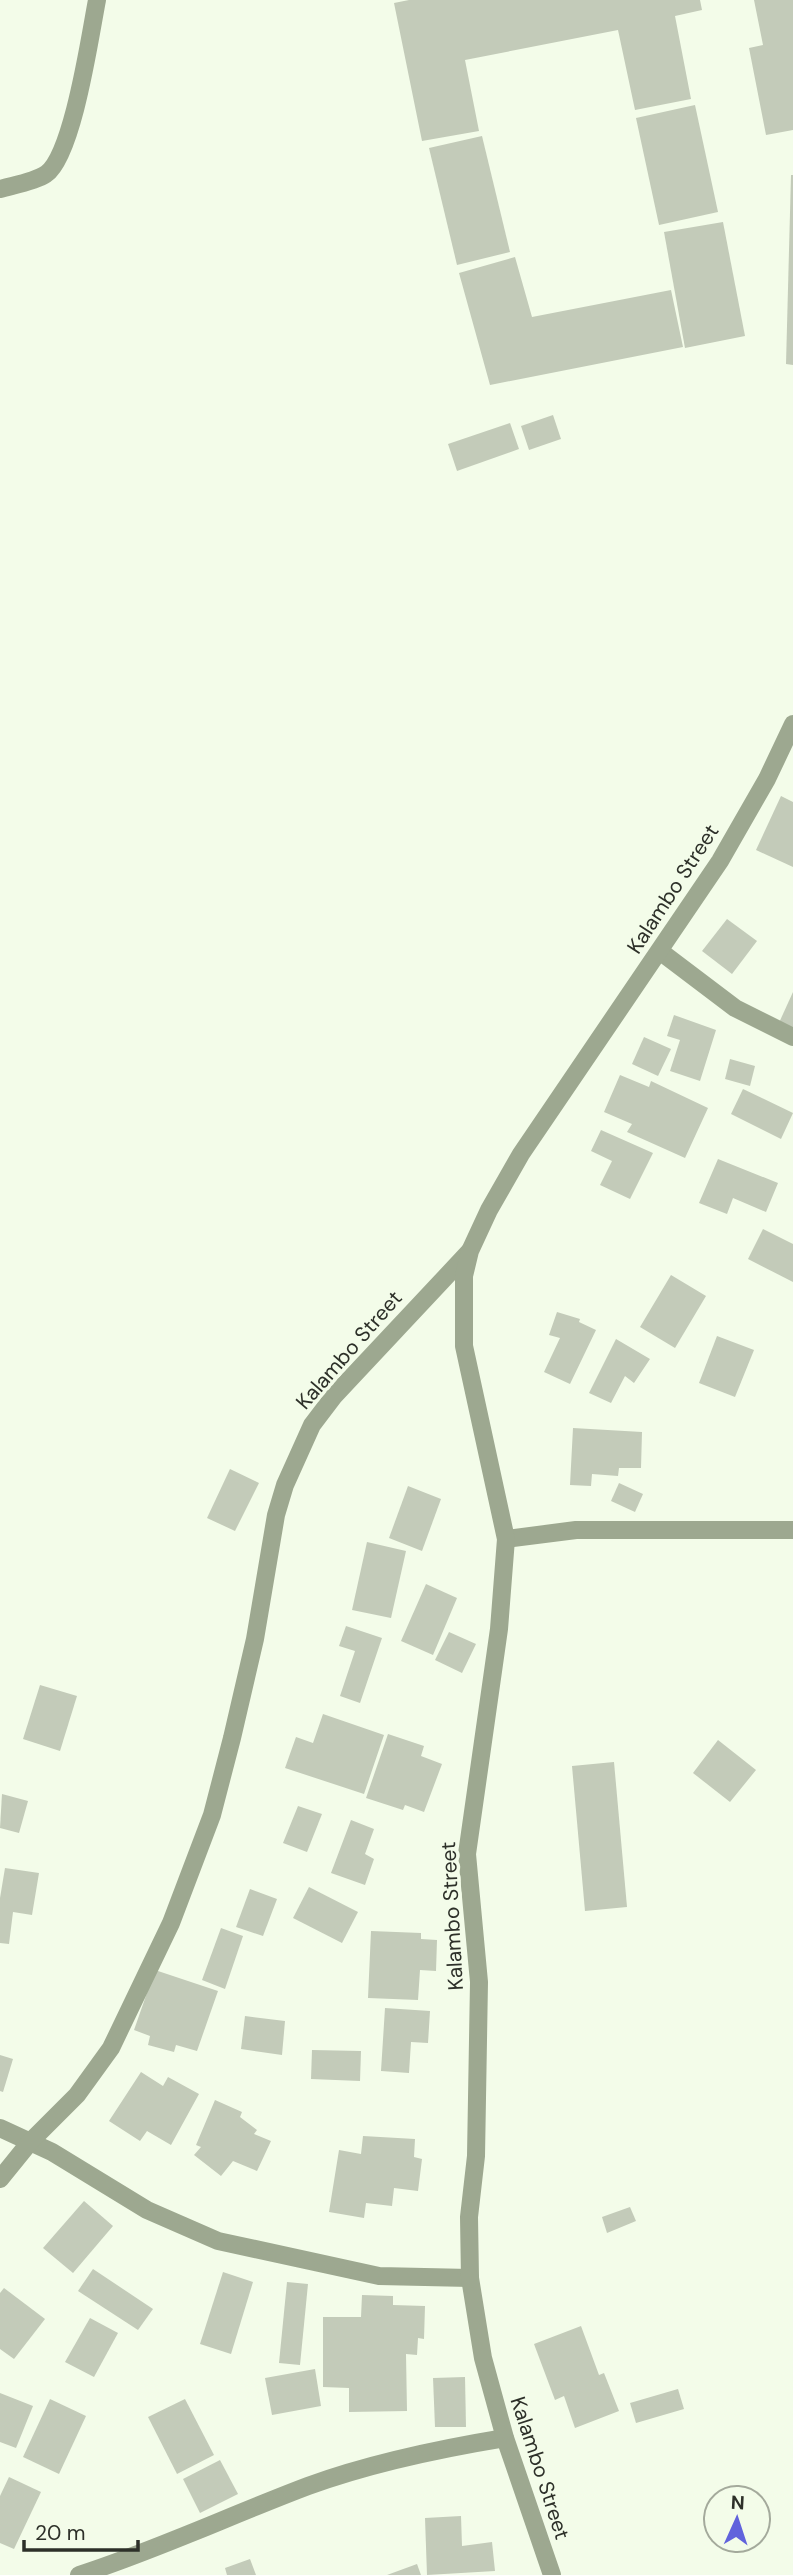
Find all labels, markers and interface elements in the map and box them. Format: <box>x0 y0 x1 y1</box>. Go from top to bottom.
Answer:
street label: Kalambo Street <box>621 819 725 959</box>
street label: Kalambo Street <box>290 1285 408 1415</box>
street label: Kalambo Street <box>434 1841 470 1991</box>
street label: Kalambo Street <box>504 2393 576 2543</box>
north arrow <box>702 2484 772 2554</box>
text: N <box>730 2490 745 2515</box>
scale bar <box>24 2508 138 2552</box>
text: 20 m <box>35 2519 86 2547</box>

